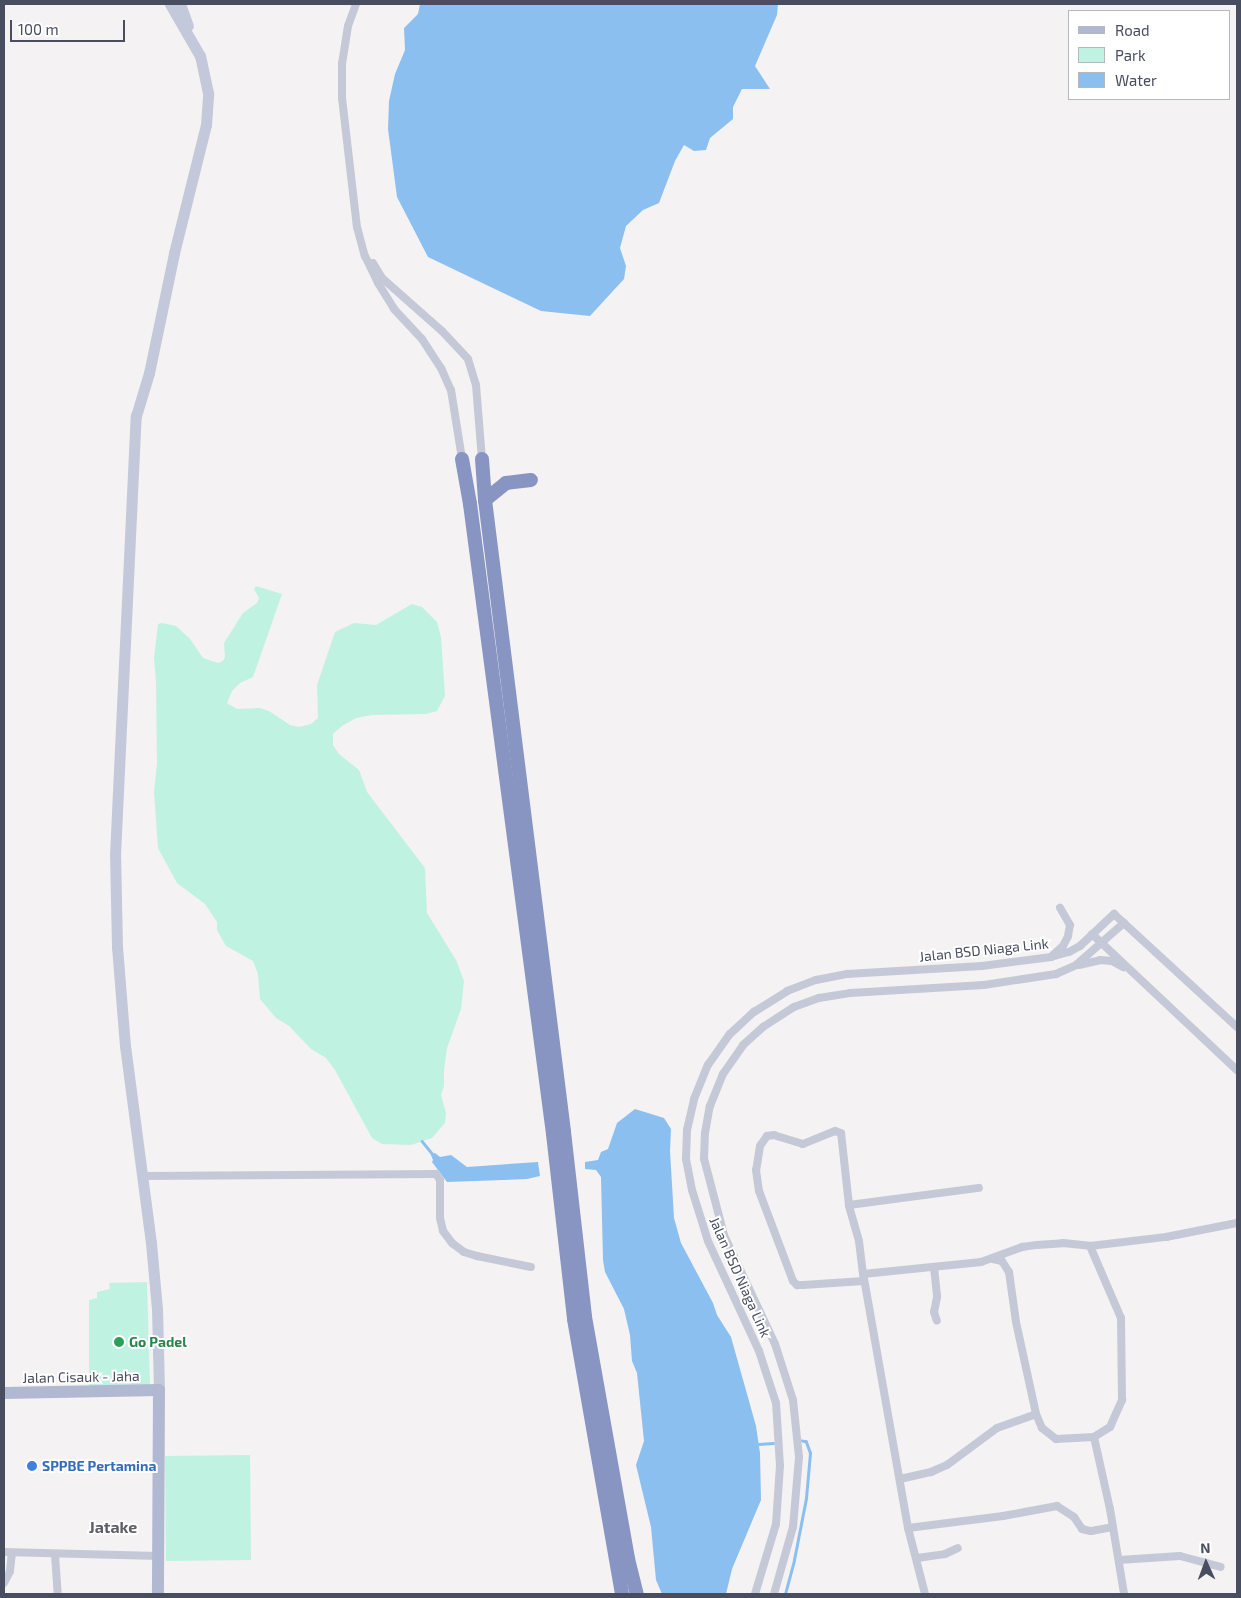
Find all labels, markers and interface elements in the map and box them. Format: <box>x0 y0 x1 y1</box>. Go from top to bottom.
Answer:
scale bar <box>12 10 128 42</box>
legend <box>1068 10 1231 100</box>
text: 100 m <box>18 20 59 38</box>
text: Road <box>1115 21 1150 39</box>
text: Park <box>1115 46 1146 64</box>
text: Water <box>1115 71 1157 89</box>
street label: Jalan BSD Niaga Link <box>918 935 1050 965</box>
street label: Jalan BSD Niaga Link <box>706 1214 774 1340</box>
place label: Go Padel <box>129 1334 187 1350</box>
marker: Go Padel <box>113 1336 125 1348</box>
street label: Jalan Cisauk - Jaha <box>22 1368 140 1386</box>
place label: SPPBE Pertamina <box>42 1458 156 1474</box>
marker: SPPBE Pertamina <box>26 1460 38 1472</box>
district label: Jatake <box>89 1517 137 1537</box>
north arrow <box>1181 1538 1231 1588</box>
text: N <box>1200 1539 1211 1556</box>

